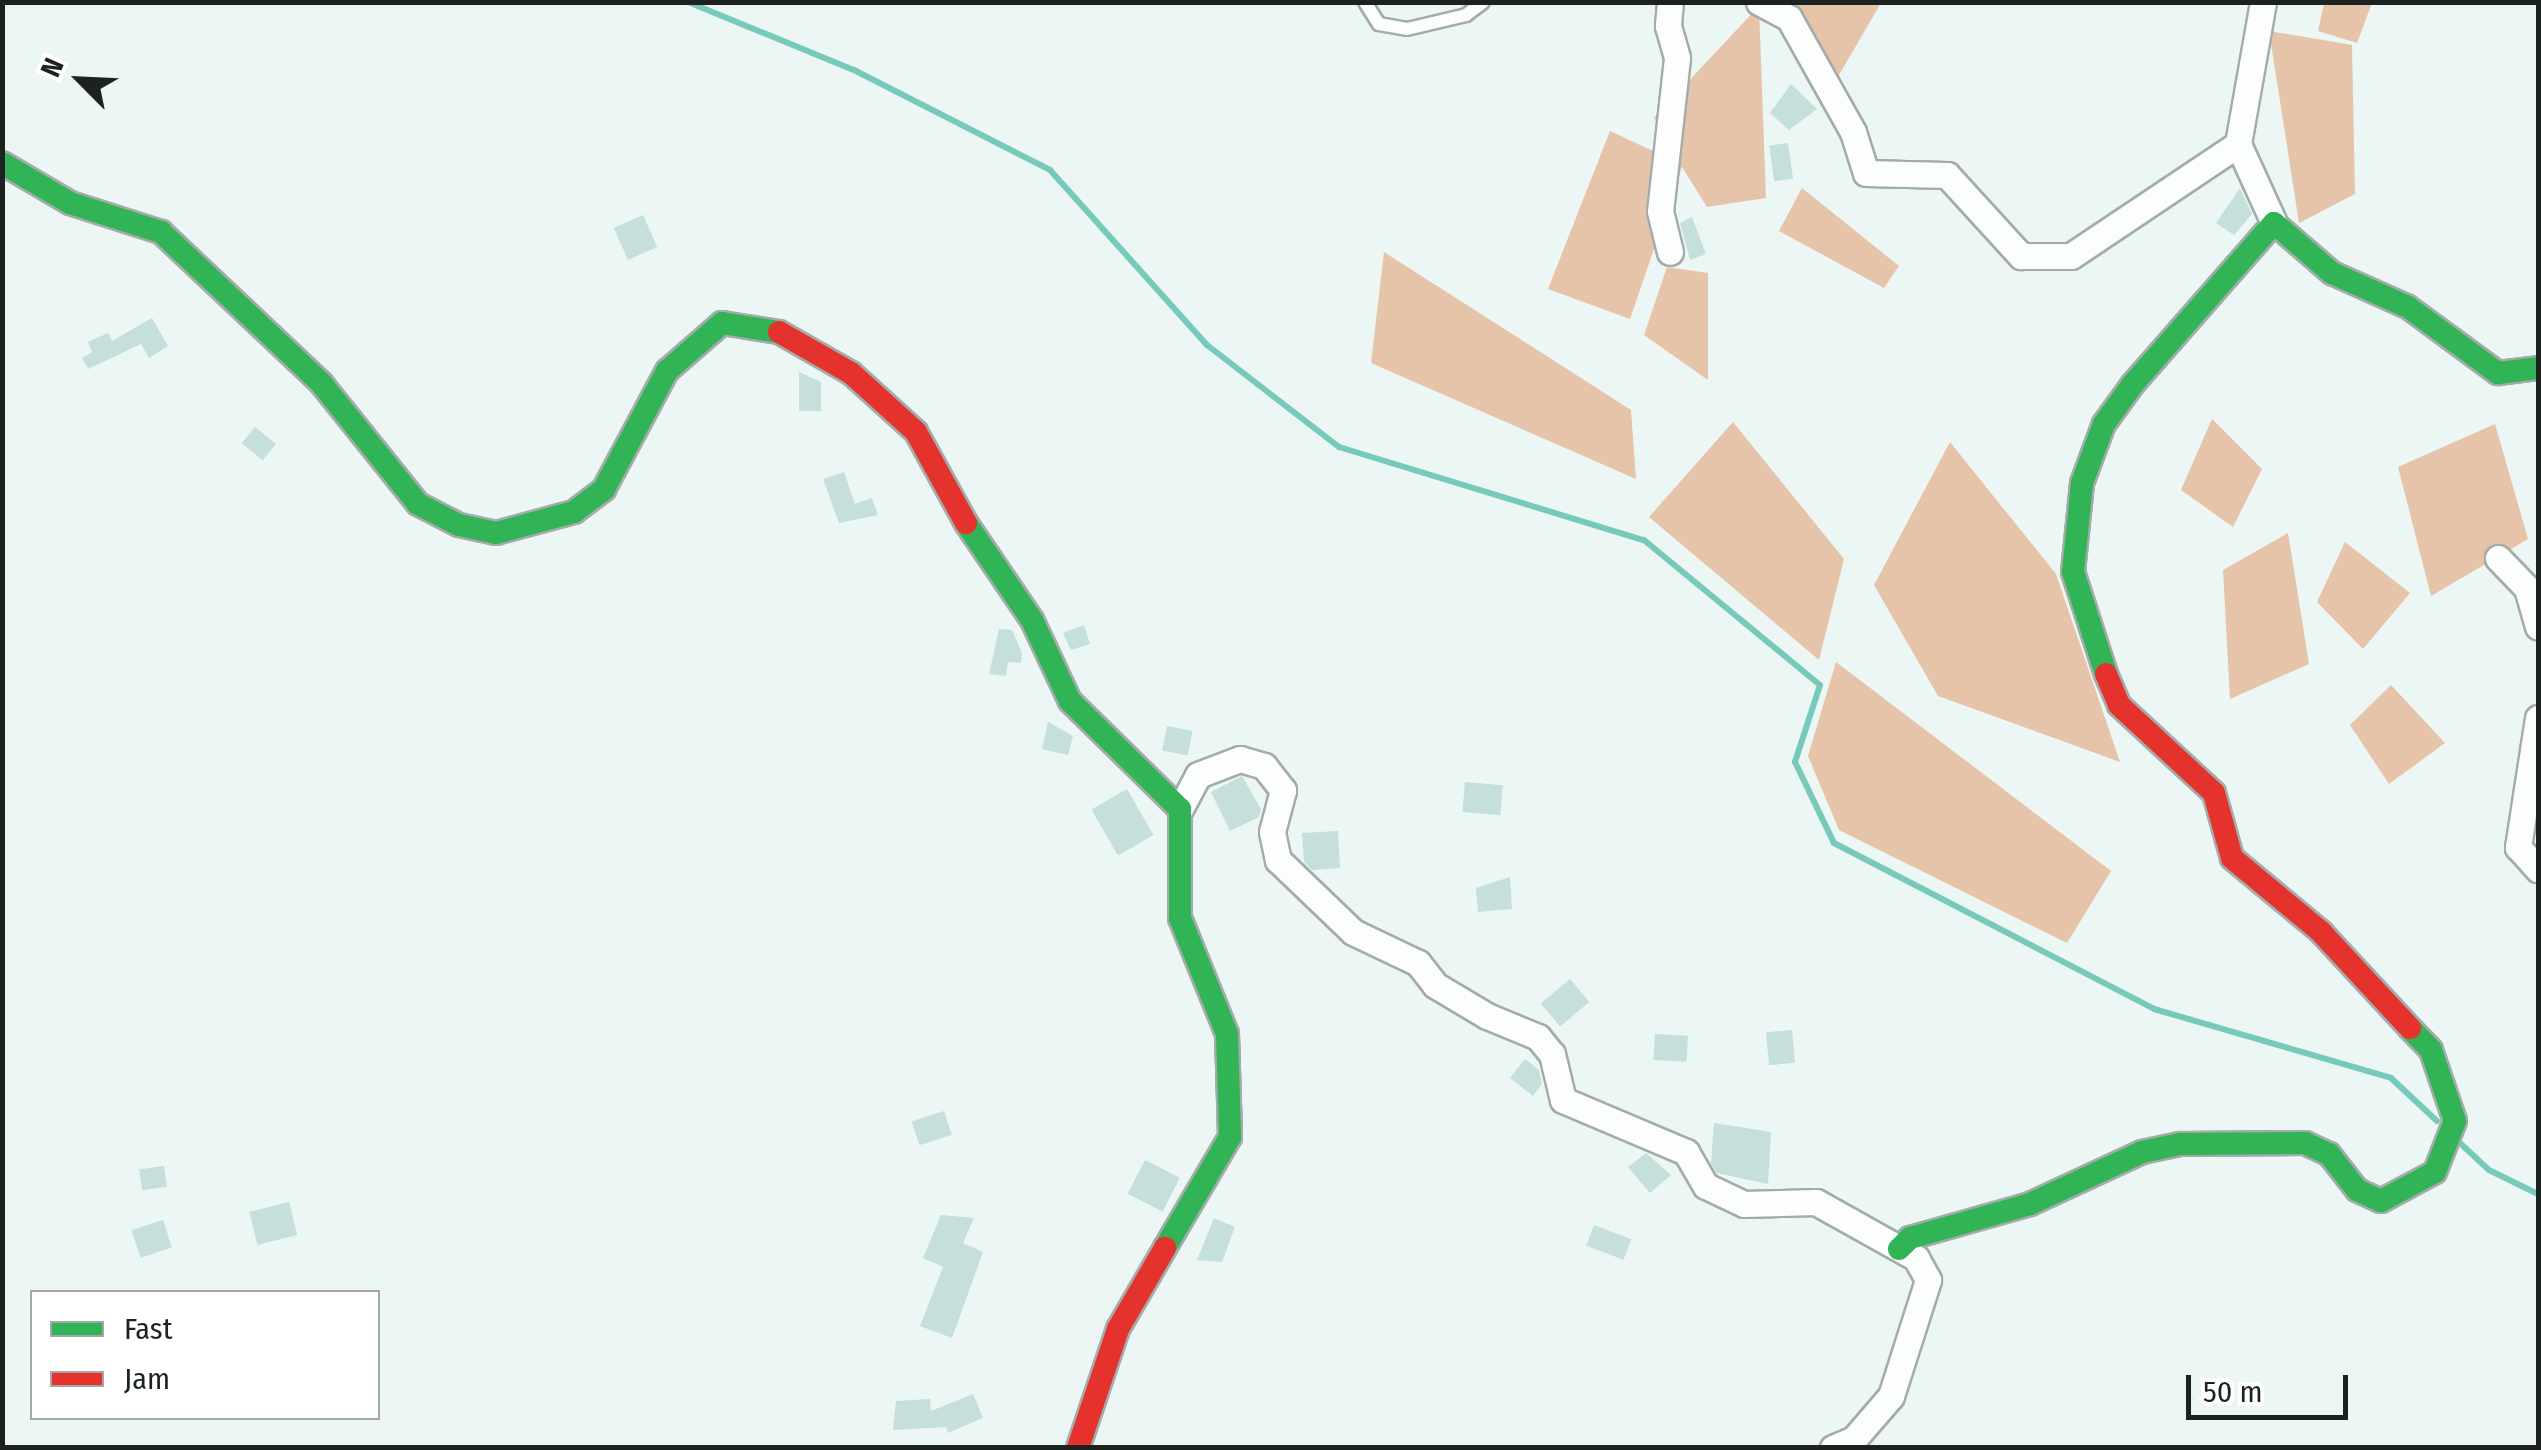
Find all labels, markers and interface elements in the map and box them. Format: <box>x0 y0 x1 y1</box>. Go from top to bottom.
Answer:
north arrow <box>30 30 130 130</box>
text: N <box>34 53 71 82</box>
legend <box>30 1290 380 1420</box>
text: Fast <box>124 1311 172 1347</box>
scale bar <box>2191 1355 2354 1417</box>
text: Jam <box>124 1361 170 1397</box>
text: 50 m <box>2203 1374 2263 1410</box>

